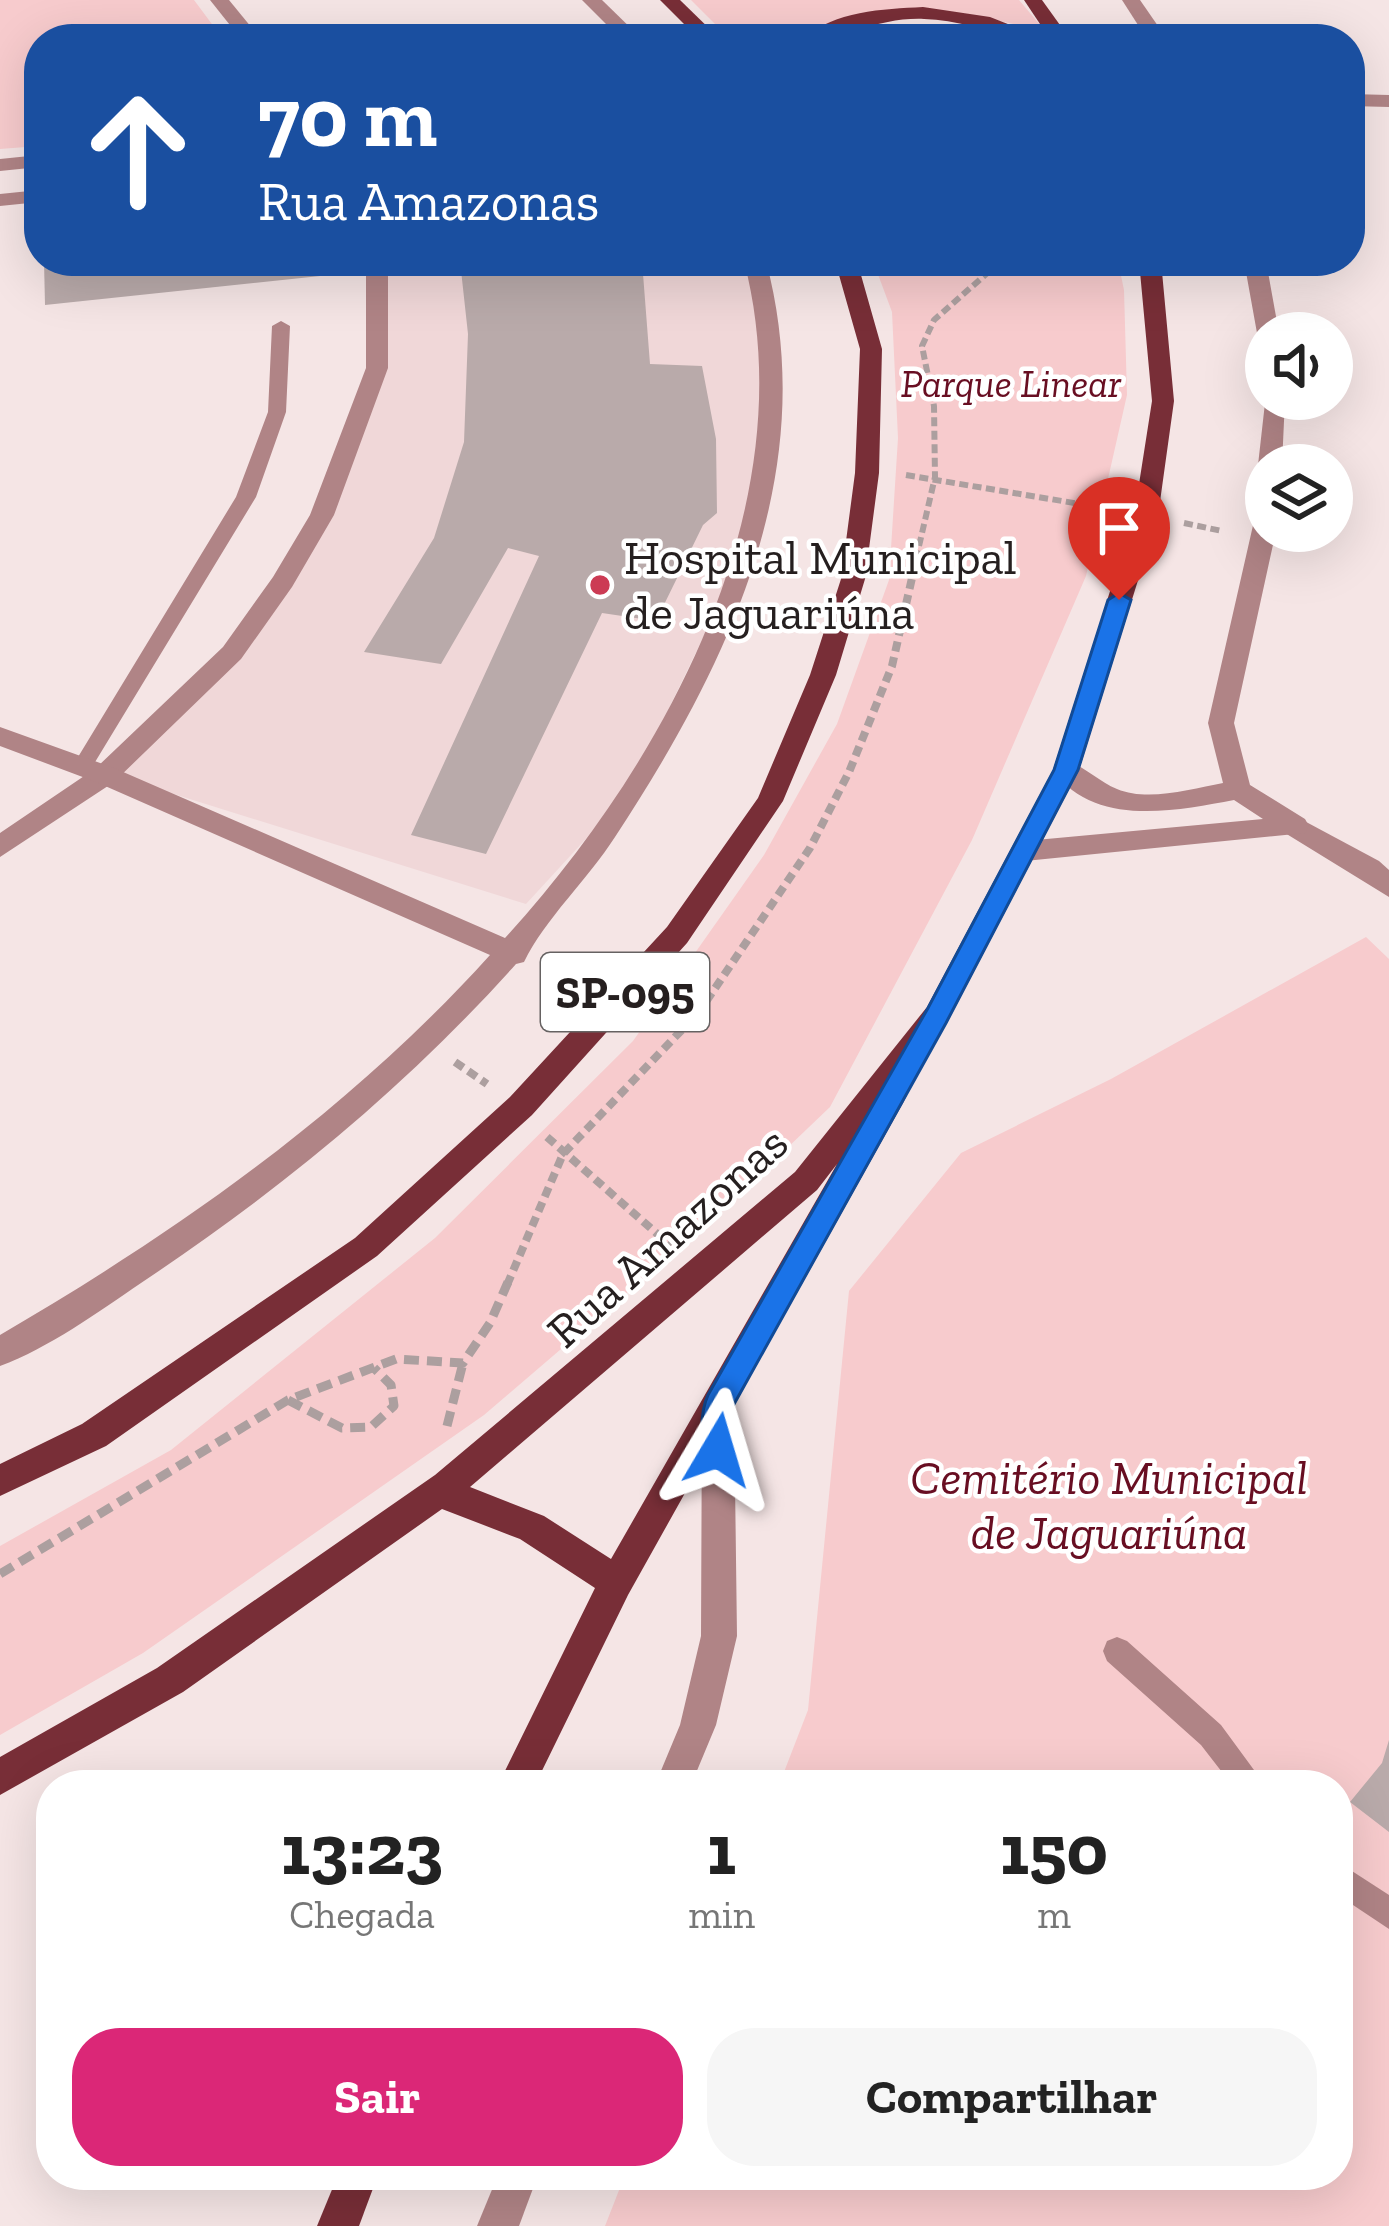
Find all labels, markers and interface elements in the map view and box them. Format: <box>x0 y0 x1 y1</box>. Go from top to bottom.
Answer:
text: 70 m <box>258 67 437 168</box>
icon: ahead <box>60 72 216 228</box>
text: Rua Amazonas <box>258 169 599 234</box>
map controls <box>1245 312 1353 552</box>
button: sound <box>1245 312 1353 420</box>
park label: Parque Linear <box>901 360 1122 407</box>
button: layers <box>1245 444 1353 552</box>
pin <box>1068 477 1170 600</box>
icon: arrive <box>1086 495 1152 561</box>
place label: Hospital Municipal de Jaguariúna <box>624 529 1017 641</box>
marker: Hospital Municipal de Jaguariúna <box>587 572 613 598</box>
road number: SP-095 <box>541 953 709 1031</box>
street label: Rua Amazonas <box>535 1114 799 1359</box>
position arrow <box>655 1387 781 1513</box>
park label: Cemitério Municipal de Jaguariúna <box>910 1449 1308 1561</box>
text: 13:23 <box>281 1806 443 1892</box>
text: 1 <box>707 1806 736 1892</box>
text: 150 <box>1000 1806 1108 1892</box>
text: Chegada <box>289 1891 435 1938</box>
text: min <box>688 1891 755 1938</box>
text: m <box>1037 1891 1071 1938</box>
button: Sair <box>72 2028 683 2166</box>
button: Compartilhar <box>707 2028 1317 2166</box>

